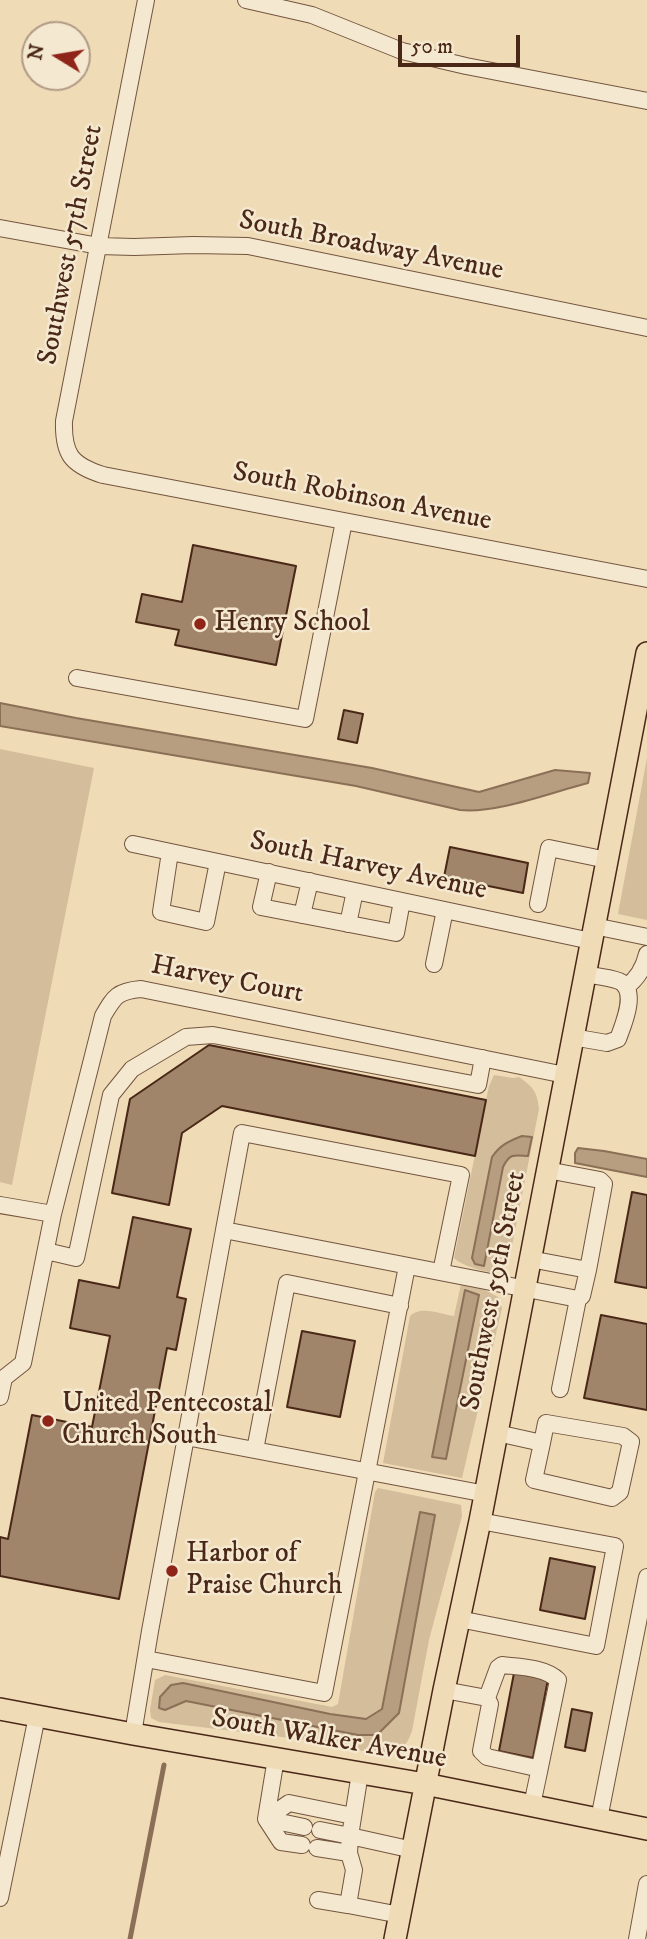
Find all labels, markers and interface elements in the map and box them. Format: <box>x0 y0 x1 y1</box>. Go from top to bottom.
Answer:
north arrow <box>21 21 91 91</box>
scale bar <box>402 21 524 65</box>
text: 50 m <box>411 34 453 60</box>
text: N <box>24 42 50 62</box>
street label: Southwest 57th Street <box>32 122 112 368</box>
street label: South Broadway Avenue <box>236 205 506 289</box>
street label: South Robinson Avenue <box>230 456 494 540</box>
place label: Henry School <box>214 607 370 641</box>
marker: Henry School <box>192 616 208 632</box>
street label: South Harvey Avenue <box>246 825 490 909</box>
street label: Harvey Court <box>148 950 306 1012</box>
street label: Southwest 59th Street <box>455 1169 535 1413</box>
place label: United Pentecostal Church South <box>62 1388 272 1454</box>
marker: United Pentecostal Church South <box>40 1413 56 1429</box>
place label: Harbor of Praise Church <box>186 1538 342 1604</box>
marker: Harbor of Praise Church <box>164 1563 180 1579</box>
street label: South Walker Avenue <box>209 1703 449 1777</box>

